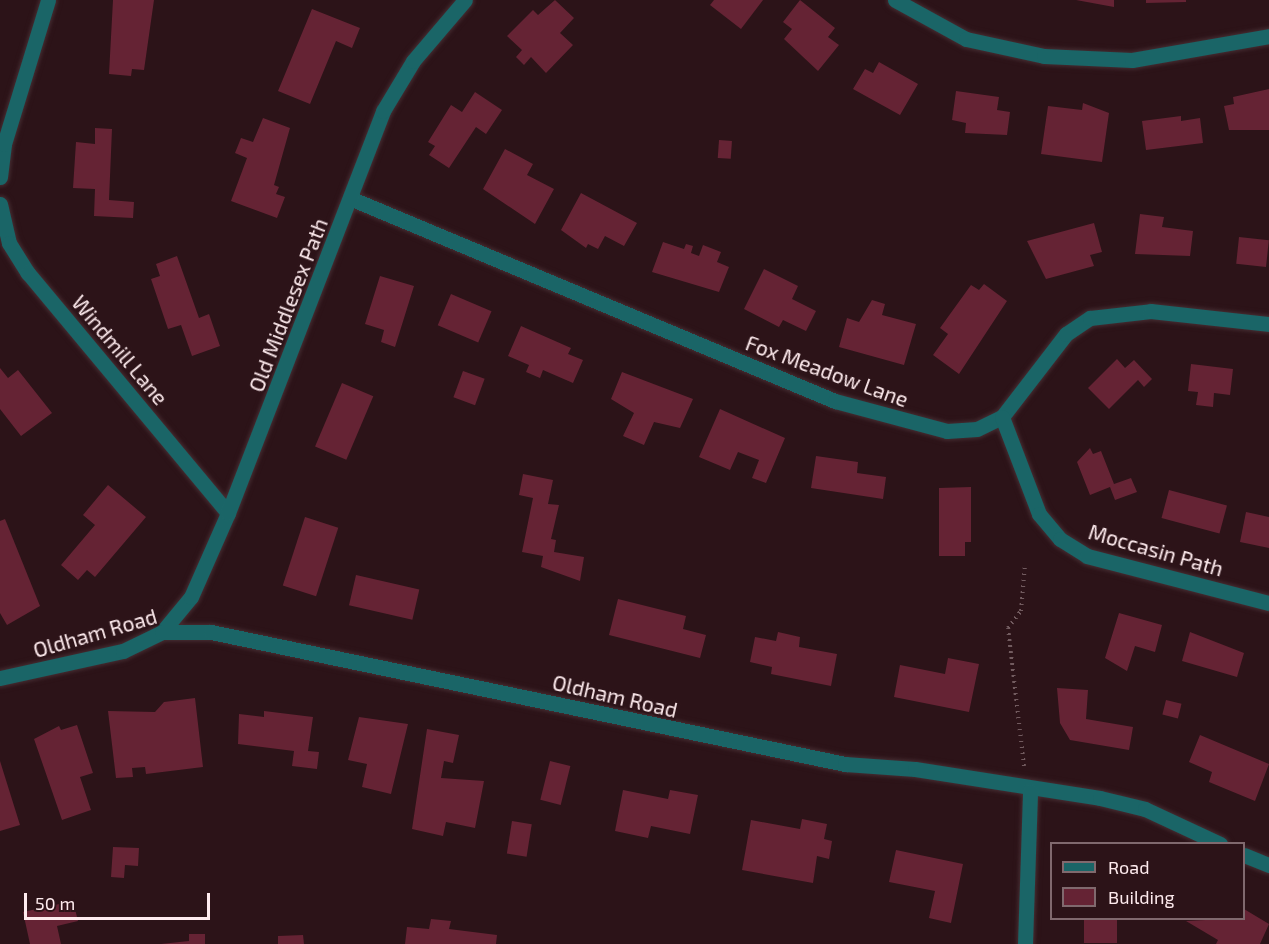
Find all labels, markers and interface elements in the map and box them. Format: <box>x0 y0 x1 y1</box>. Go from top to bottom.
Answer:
street label: Old Middlesex Path <box>243 215 333 395</box>
street label: Windmill Lane <box>67 290 173 410</box>
street label: Fox Meadow Lane <box>742 330 912 412</box>
street label: Moccasin Path <box>1086 519 1226 581</box>
street label: Oldham Road <box>30 603 160 663</box>
street label: Oldham Road <box>550 669 680 723</box>
legend <box>1050 842 1245 920</box>
text: Road <box>1108 856 1149 878</box>
scale bar <box>27 881 213 919</box>
text: Building <box>1108 886 1175 908</box>
text: 50 m <box>35 892 75 914</box>

